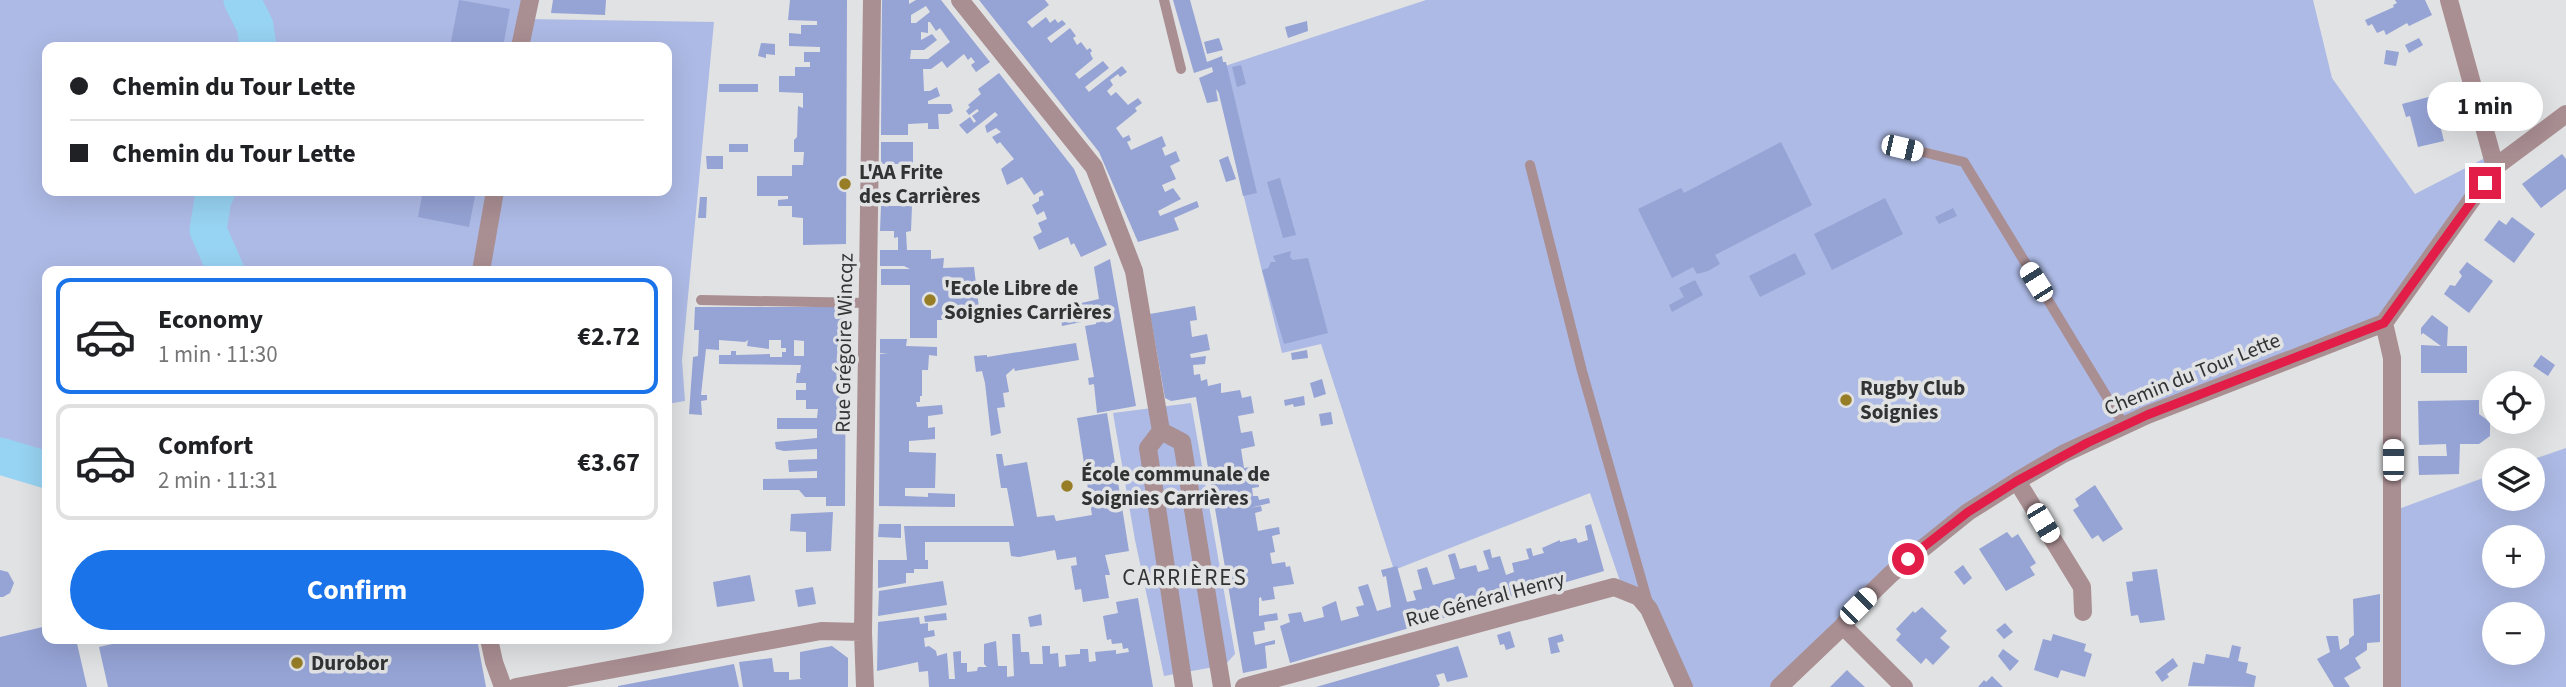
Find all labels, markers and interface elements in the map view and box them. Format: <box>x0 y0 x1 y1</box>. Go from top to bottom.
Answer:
text: Chemin du Tour Lette <box>112 68 356 105</box>
callout: 1 min <box>2427 82 2543 130</box>
text: 1 min <box>2457 90 2513 123</box>
car <box>1880 133 1925 163</box>
text: Chemin du Tour Lette <box>112 135 356 172</box>
place label: L'AA Frite des Carrières <box>859 157 980 211</box>
route end <box>2469 167 2501 199</box>
marker: L'AA Frite des Carrières <box>837 176 853 192</box>
street label: Rue Grégoire Wincqz <box>827 253 861 433</box>
car <box>2016 259 2057 305</box>
place label: 'Ecole Libre de Soignies Carrières <box>944 273 1112 327</box>
marker: 'Ecole Libre de Soignies Carrières <box>922 292 938 308</box>
text: Economy <box>158 301 263 338</box>
icon: car <box>74 305 137 368</box>
text: €2.72 <box>577 318 640 355</box>
street label: Chemin du Tour Lette <box>2099 325 2285 423</box>
text: 1 min · 11:30 <box>158 338 278 371</box>
map controls <box>2482 371 2545 665</box>
button: locate <box>2482 371 2545 434</box>
place label: Rugby Club Soignies <box>1860 373 1965 427</box>
marker: Rugby Club Soignies <box>1838 392 1854 408</box>
text: Comfort <box>158 427 253 464</box>
icon: car <box>74 431 137 494</box>
car <box>2383 439 2404 481</box>
text: €3.67 <box>577 444 640 481</box>
button: layers <box>2482 448 2545 511</box>
place label: École communale de Soignies Carrières <box>1081 459 1270 513</box>
text: 2 min · 11:31 <box>158 464 278 497</box>
marker: École communale de Soignies Carrières <box>1059 478 1075 494</box>
car <box>2024 500 2063 546</box>
button: + <box>2482 525 2545 588</box>
route start <box>1892 543 1924 575</box>
button: Confirm <box>70 550 644 630</box>
district label: CARRIÈRES <box>1122 561 1248 594</box>
street label: Rue Général Henry <box>1402 563 1568 635</box>
car <box>1836 584 1881 628</box>
button: − <box>2482 602 2545 665</box>
place label: Durobor <box>311 648 389 678</box>
marker: Durobor <box>289 655 305 671</box>

